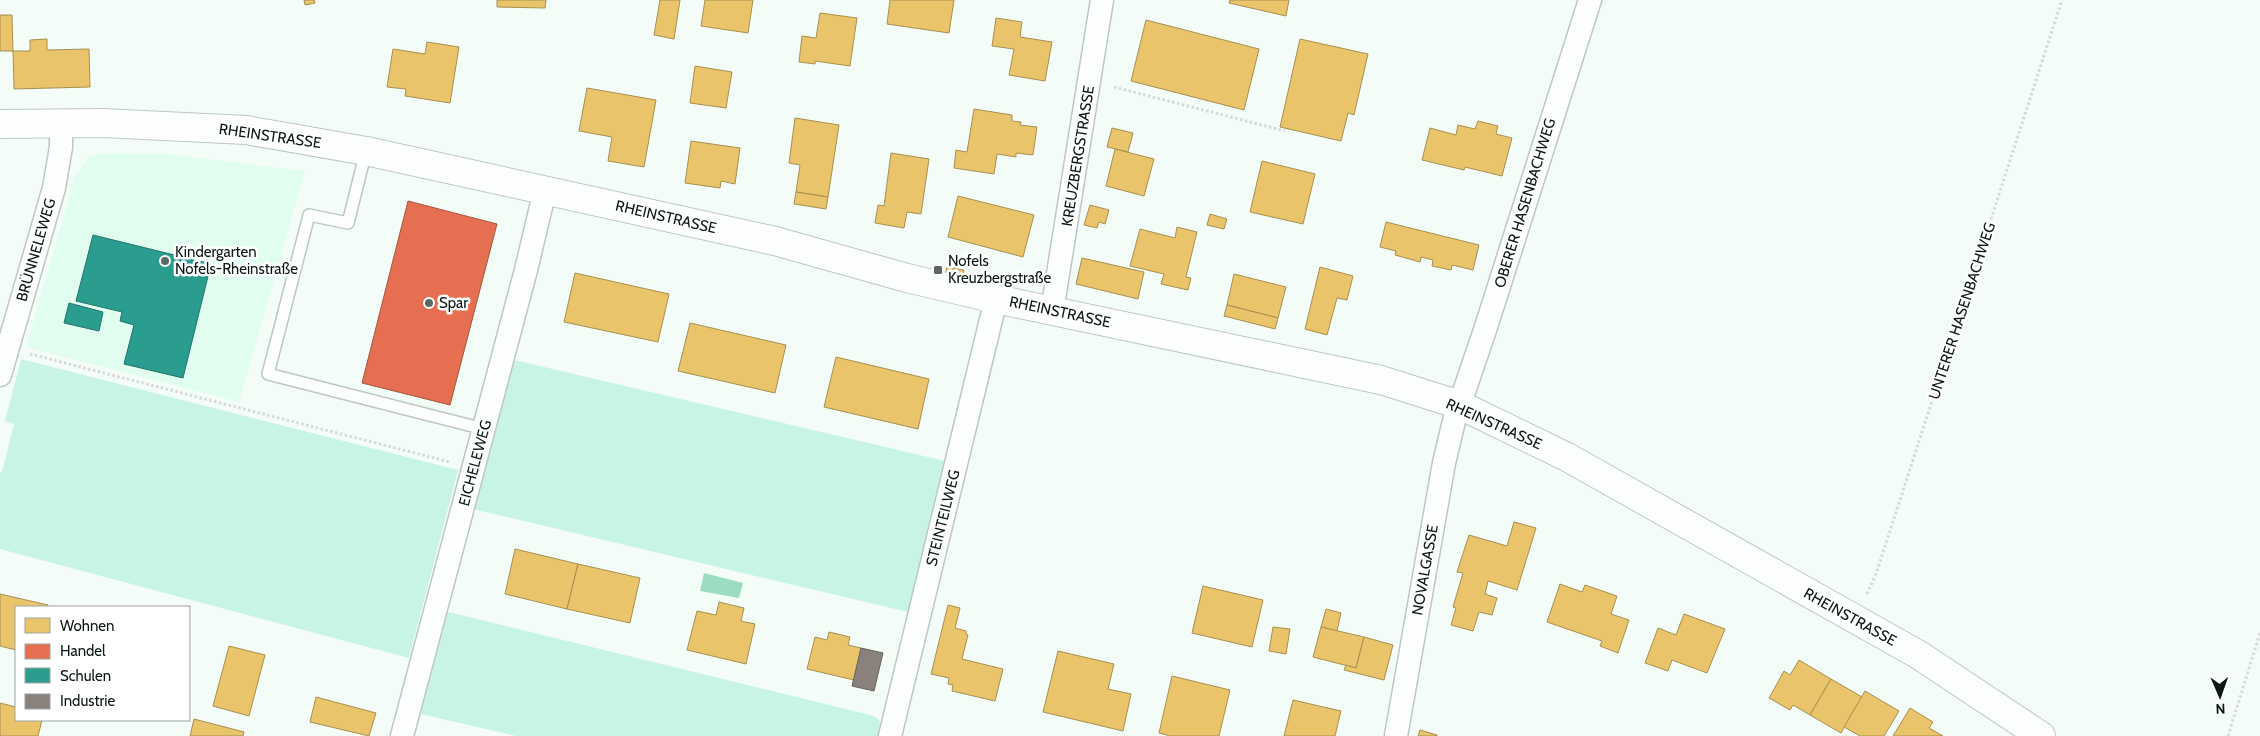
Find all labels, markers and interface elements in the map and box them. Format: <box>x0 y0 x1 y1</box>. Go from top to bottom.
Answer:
street label: KREUZBERGSTRASSE <box>1058 84 1098 228</box>
street label: OBERER HASENBACHWEG <box>1491 116 1559 290</box>
street label: RHEINSTRASSE <box>218 120 322 152</box>
street label: BRÜNNELEWEG <box>13 196 59 304</box>
street label: RHEINSTRASSE <box>614 197 718 237</box>
street label: UNTERER HASENBACHWEG <box>1925 220 1999 402</box>
place label: Kindergarten Nofels-Rheinstraße <box>175 243 298 278</box>
place label: Nofels Kreuzbergstraße <box>948 252 1051 287</box>
marker: Kindergarten Nofels-Rheinstraße <box>159 255 171 267</box>
marker: Nofels Kreuzbergstraße <box>932 264 944 276</box>
street label: RHEINSTRASSE <box>1008 292 1112 332</box>
place label: Spar <box>439 294 468 312</box>
marker: Spar <box>423 297 435 309</box>
street label: RHEINSTRASSE <box>1443 395 1545 453</box>
street label: EICHELEWEG <box>455 418 495 508</box>
street label: STEINTEILWEG <box>922 468 964 568</box>
street label: NOVALGASSE <box>1408 523 1442 617</box>
street label: RHEINSTRASSE <box>1801 584 1899 650</box>
legend <box>15 606 190 721</box>
text: Wohnen <box>60 617 114 635</box>
text: Handel <box>60 642 106 660</box>
text: Schulen <box>60 667 111 685</box>
north arrow <box>2195 671 2245 721</box>
text: Industrie <box>60 692 115 710</box>
text: N <box>2215 700 2226 718</box>

